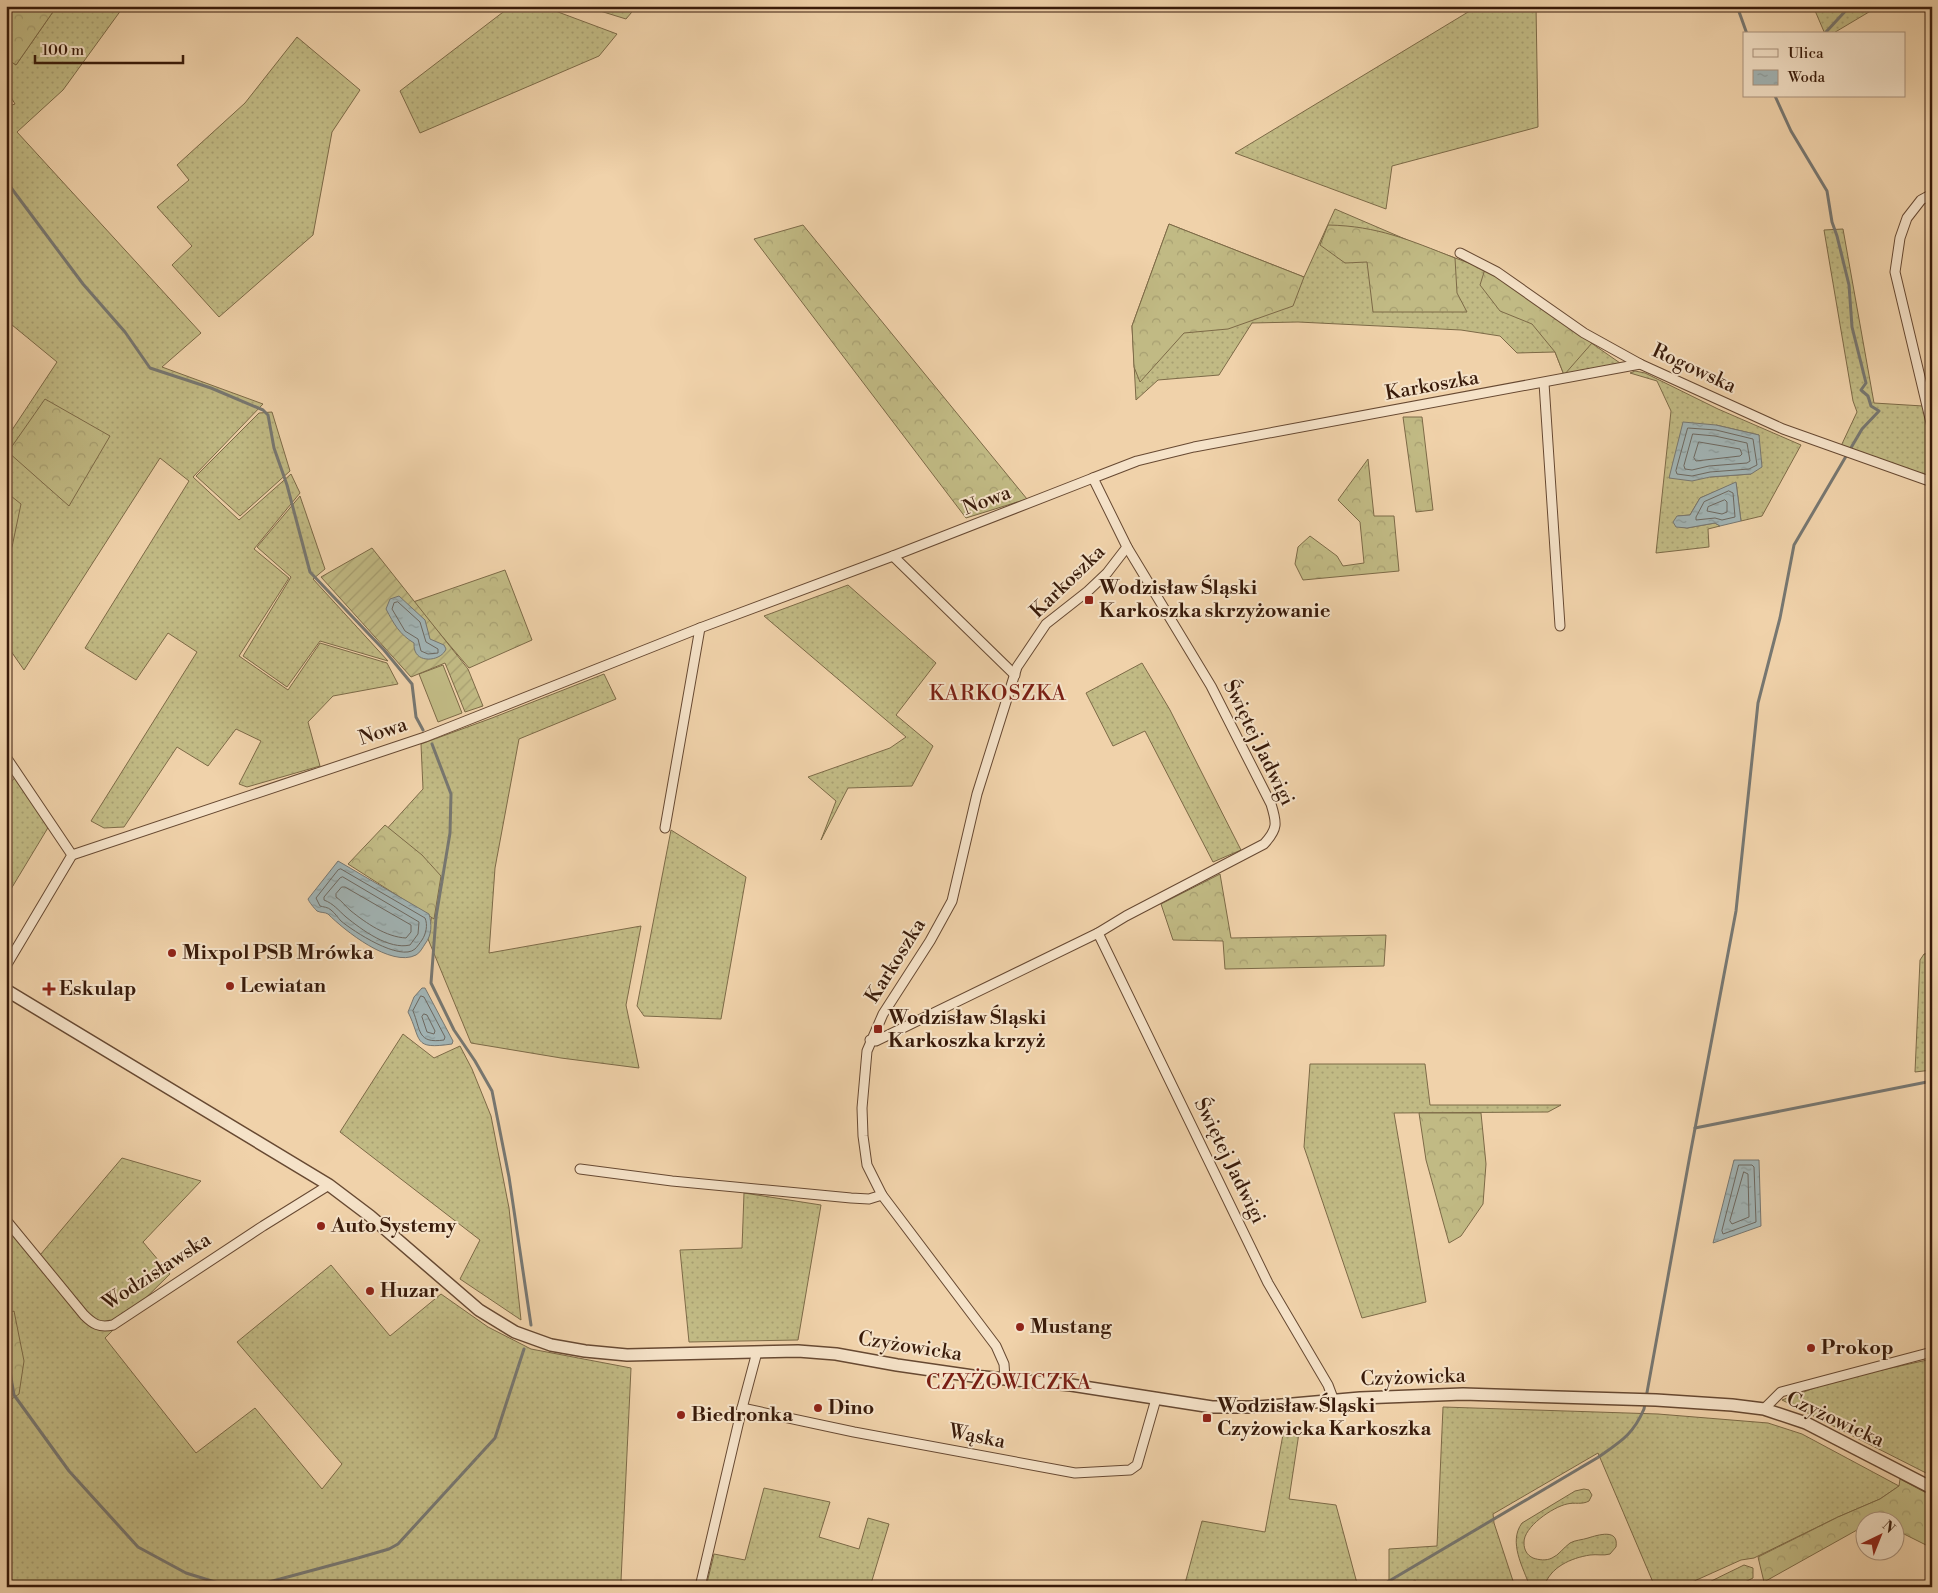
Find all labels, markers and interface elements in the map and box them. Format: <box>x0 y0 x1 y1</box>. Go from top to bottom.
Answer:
scale bar <box>35 32 182 64</box>
legend <box>1743 32 1906 98</box>
text: 100 m <box>42 41 84 60</box>
text: Ulica <box>1788 44 1824 63</box>
text: Woda <box>1787 68 1826 87</box>
street label: Rogowska <box>1648 339 1741 400</box>
street label: Karkoszka <box>1383 365 1482 407</box>
street label: Nowa <box>959 480 1015 522</box>
street label: Karkoszka <box>1025 539 1111 624</box>
place label: Wodzisław Śląski Karkoszka skrzyżowanie <box>1098 574 1331 624</box>
marker: Wodzisław Śląski Karkoszka skrzyżowanie <box>1083 594 1095 606</box>
street label: Świętej Jadwigi <box>1217 676 1300 810</box>
district label: KARKOSZKA <box>929 681 1067 707</box>
street label: Nowa <box>356 712 411 752</box>
street label: Karkoszka <box>860 913 932 1008</box>
place label: Mixpol PSB Mrówka <box>182 941 374 966</box>
marker: Mixpol PSB Mrówka <box>166 947 178 959</box>
place label: Lewiatan <box>240 974 327 999</box>
place label: Eskulap <box>59 977 137 1002</box>
marker: Lewiatan <box>224 980 236 992</box>
marker: Eskulap <box>43 983 55 995</box>
place label: Wodzisław Śląski Karkoszka krzyż <box>887 1004 1047 1054</box>
marker: Wodzisław Śląski Karkoszka krzyż <box>872 1023 884 1035</box>
street label: Świętej Jadwigi <box>1188 1094 1271 1228</box>
place label: Auto Systemy <box>330 1214 457 1239</box>
marker: Auto Systemy <box>315 1220 327 1232</box>
street label: Wodzisławska <box>97 1227 217 1317</box>
place label: Huzar <box>380 1279 439 1304</box>
marker: Huzar <box>364 1285 376 1297</box>
place label: Mustang <box>1030 1315 1112 1340</box>
marker: Mustang <box>1014 1321 1026 1333</box>
street label: Czyżowicka <box>856 1326 965 1368</box>
place label: Prokop <box>1821 1336 1894 1361</box>
marker: Prokop <box>1805 1342 1817 1354</box>
street label: Czyżowicka <box>1360 1364 1467 1392</box>
district label: CZYŻOWICZKA <box>926 1368 1092 1396</box>
street label: Czyżowicka <box>1782 1386 1889 1454</box>
place label: Wodzisław Śląski Czyżowicka Karkoszka <box>1216 1392 1431 1442</box>
place label: Dino <box>828 1396 874 1421</box>
marker: Dino <box>812 1402 824 1414</box>
place label: Biedronka <box>691 1403 793 1428</box>
marker: Biedronka <box>675 1409 687 1421</box>
marker: Wodzisław Śląski Czyżowicka Karkoszka <box>1201 1412 1213 1424</box>
street label: Wąska <box>946 1419 1008 1455</box>
north arrow <box>1856 1510 1906 1560</box>
text: N <box>1878 1517 1898 1538</box>

